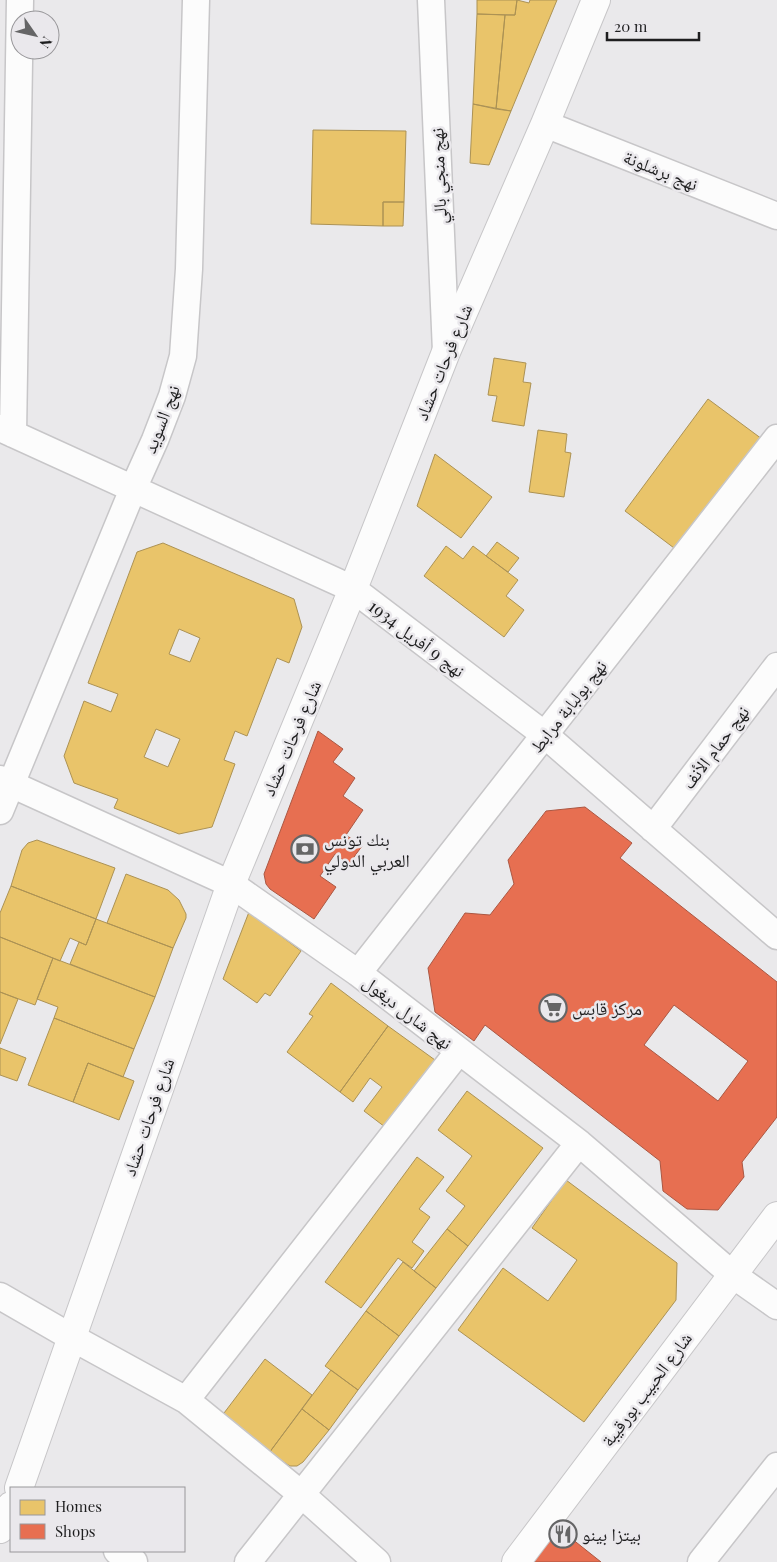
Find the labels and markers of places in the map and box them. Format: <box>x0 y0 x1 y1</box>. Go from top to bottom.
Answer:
place label: بنك تونس العربي الدولي <box>324 827 410 876</box>
bank icon: بنك تونس العربي الدولي <box>290 834 320 864</box>
supermarket icon: مركز قابس <box>538 993 568 1023</box>
place label: مركز قابس <box>572 996 642 1020</box>
restaurant icon: بيتزا بينو <box>548 1519 578 1549</box>
place label: بيتزا بينو <box>582 1522 641 1546</box>

